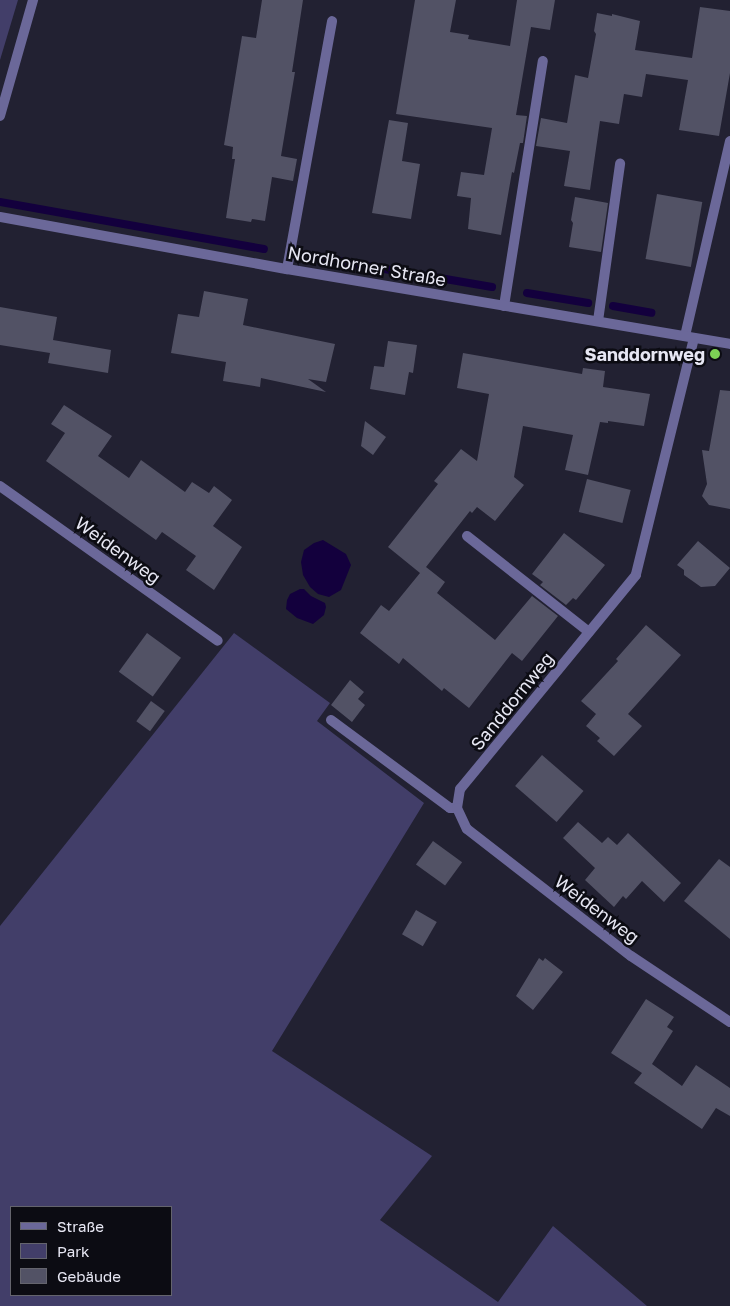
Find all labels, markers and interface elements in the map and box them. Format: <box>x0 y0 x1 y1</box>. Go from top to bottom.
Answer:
street label: Nordhorner Straße <box>286 241 448 291</box>
place label: Sanddornweg <box>584 343 705 365</box>
marker: Sanddornweg <box>709 348 721 360</box>
street label: Weidenweg <box>71 512 165 588</box>
street label: Sanddornweg <box>466 648 558 754</box>
street label: Weidenweg <box>551 870 643 948</box>
legend <box>10 1206 172 1296</box>
text: Straße <box>57 1217 104 1235</box>
text: Park <box>57 1242 89 1260</box>
text: Gebäude <box>57 1267 121 1285</box>

